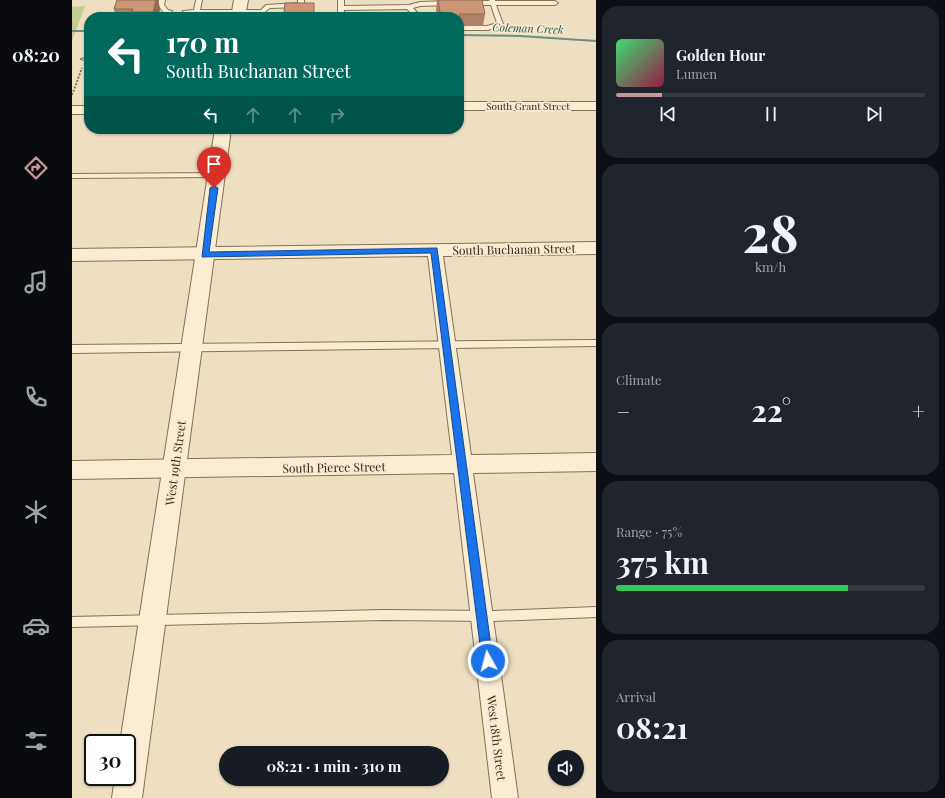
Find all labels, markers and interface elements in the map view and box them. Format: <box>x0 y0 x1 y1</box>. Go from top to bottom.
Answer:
water label: Coleman Creek <box>492 19 564 37</box>
text: 170 m <box>166 23 239 60</box>
icon: left <box>100 28 152 80</box>
text: 08:20 <box>12 43 60 67</box>
text: Golden Hour <box>676 45 765 65</box>
text: South Buchanan Street <box>166 59 351 83</box>
text: Lumen <box>676 65 717 82</box>
street label: South Grant Street <box>486 99 570 113</box>
icon: previous <box>657 103 679 125</box>
icon: pause <box>760 103 782 125</box>
icon: next <box>863 103 885 125</box>
icon: left <box>200 104 222 126</box>
icon: ahead <box>242 104 264 126</box>
icon: ahead <box>284 104 306 126</box>
icon: right <box>326 104 348 126</box>
pin <box>197 147 231 188</box>
icon: arrive <box>203 153 225 175</box>
icon: directions <box>22 154 50 182</box>
text: 28 <box>742 197 799 266</box>
street label: South Buchanan Street <box>452 240 576 258</box>
text: km/h <box>755 258 786 275</box>
icon: music <box>22 268 50 296</box>
text: Climate <box>616 371 662 388</box>
icon: phone <box>22 383 50 411</box>
text: 22° <box>751 390 791 430</box>
text: − <box>616 396 630 426</box>
text: + <box>912 396 925 426</box>
street label: West 19th Street <box>161 419 189 507</box>
street label: South Pierce Street <box>282 458 386 476</box>
icon: climate <box>22 498 50 526</box>
text: Range · 75% <box>616 523 682 540</box>
text: 375 km <box>616 542 709 582</box>
icon: car <box>22 612 50 640</box>
position arrow <box>467 640 509 682</box>
text: Arrival <box>616 688 656 705</box>
street label: West 18th Street <box>484 694 510 782</box>
text: 08:21 <box>616 707 688 747</box>
icon: filters <box>22 727 50 755</box>
speed limit sign: 30 <box>84 734 136 786</box>
map controls <box>548 750 584 786</box>
button: sound <box>548 750 584 786</box>
text: 08:21 · 1 min · 310 m <box>267 756 401 776</box>

